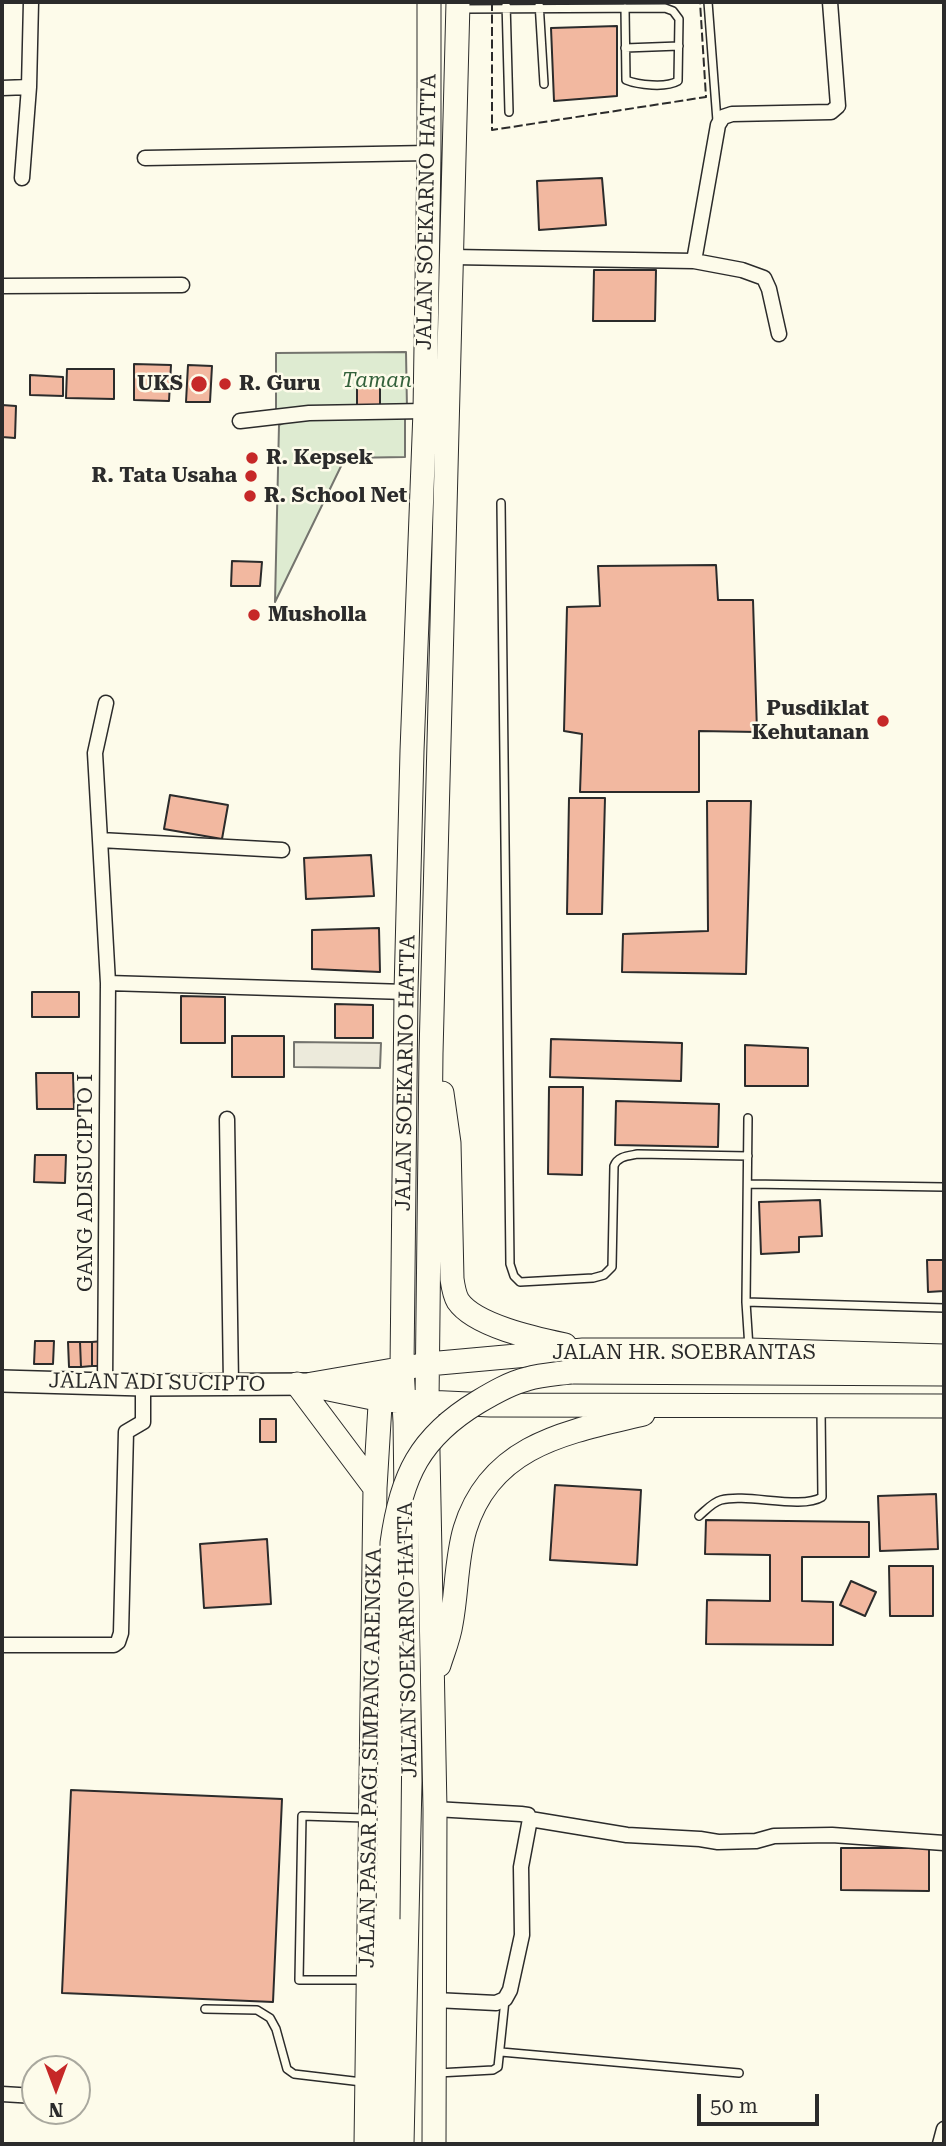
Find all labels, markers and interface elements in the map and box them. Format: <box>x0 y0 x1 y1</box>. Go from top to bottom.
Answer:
street label: JALAN SOEKARNO HATTA <box>412 74 442 350</box>
park label: Taman <box>342 368 412 394</box>
place label: UKS <box>137 371 183 397</box>
place label: R. Guru <box>239 371 320 397</box>
marker: UKS <box>189 374 209 394</box>
marker: R. Guru <box>217 376 233 392</box>
place label: R. Kepsek <box>266 445 373 471</box>
marker: R. Kepsek <box>244 450 260 466</box>
place label: R. Tata Usaha <box>92 463 237 489</box>
marker: R. Tata Usaha <box>243 468 259 484</box>
place label: R. School Net <box>264 483 407 509</box>
marker: R. School Net <box>242 488 258 504</box>
place label: Musholla <box>268 602 367 628</box>
marker: Musholla <box>246 607 262 623</box>
place label: Pusdiklat Kehutanan <box>752 696 869 746</box>
marker: Pusdiklat Kehutanan <box>875 713 891 729</box>
street label: JALAN SOEKARNO HATTA <box>391 935 421 1211</box>
street label: GANG ADISUCIPTO I <box>73 1074 99 1292</box>
street label: JALAN HR. SOEBRANTAS <box>552 1340 816 1366</box>
street label: JALAN ADI SUCIPTO <box>48 1369 266 1397</box>
street label: JALAN SOEKARNO HATTA <box>393 1502 423 1778</box>
street label: JALAN PASAR PAGI SIMPANG ARENGKA <box>355 1548 387 1968</box>
north arrow <box>21 2055 91 2125</box>
scale bar <box>701 2080 824 2124</box>
text: 50 m <box>710 2094 758 2118</box>
text: N <box>49 2098 63 2121</box>

